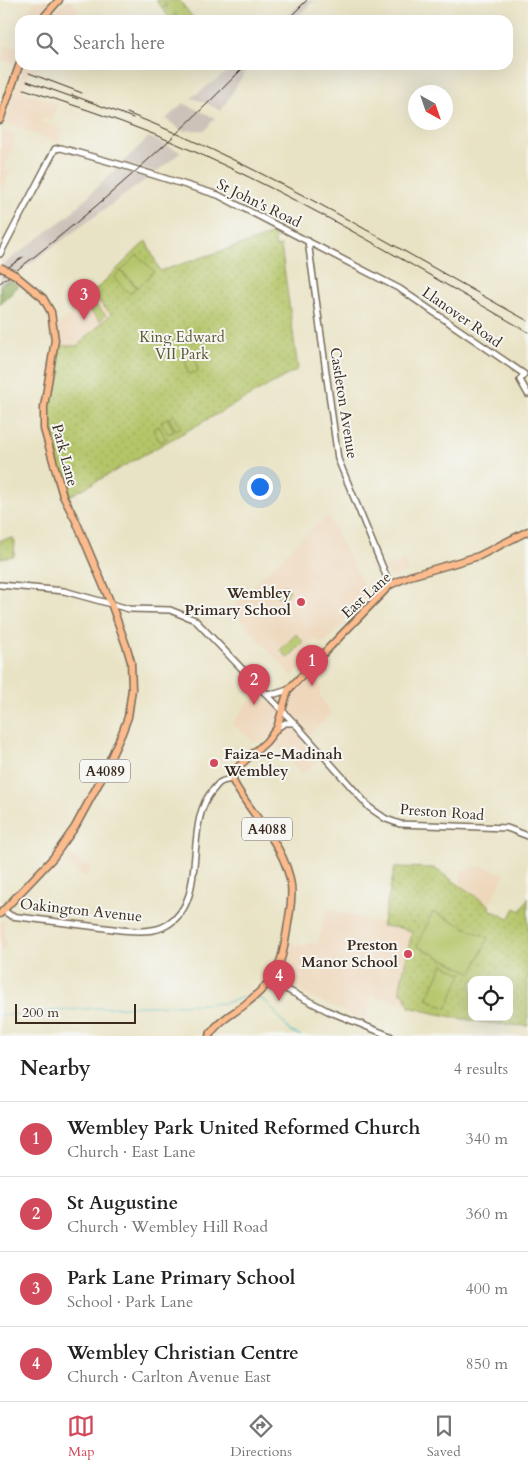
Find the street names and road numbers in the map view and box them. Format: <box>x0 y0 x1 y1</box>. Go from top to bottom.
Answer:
street label: St John's Road <box>213 174 305 232</box>
street label: Llanover Road <box>418 282 506 352</box>
street label: Castleton Avenue <box>325 346 363 460</box>
street label: Park Lane <box>47 422 83 489</box>
street label: East Lane <box>337 567 395 623</box>
road number: A4089 <box>80 759 130 782</box>
street label: Preston Road <box>399 799 485 825</box>
road number: A4088 <box>242 818 292 841</box>
street label: Oakington Avenue <box>19 894 143 926</box>

